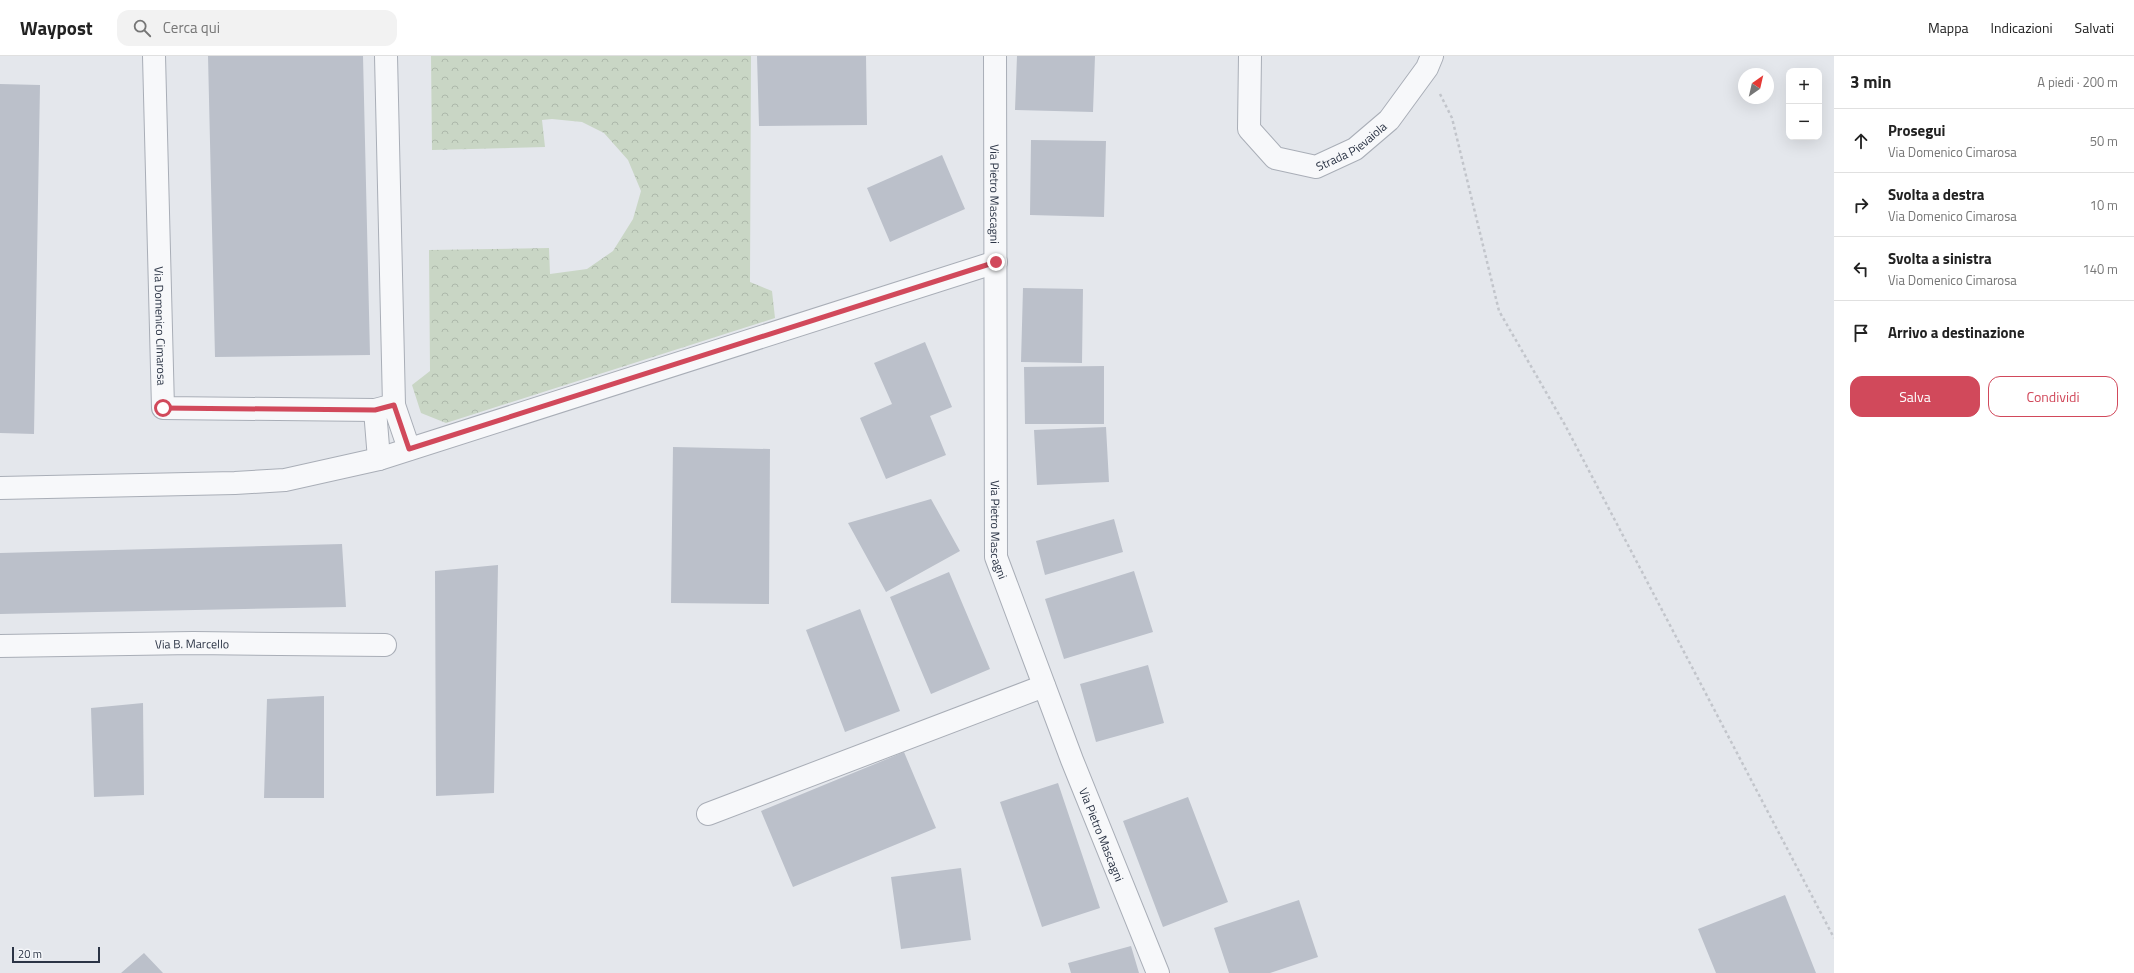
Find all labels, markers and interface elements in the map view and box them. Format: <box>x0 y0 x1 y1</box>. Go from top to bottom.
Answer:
search box <box>117 10 397 46</box>
text: Waypost <box>20 13 93 42</box>
text: Cerca qui <box>163 16 220 39</box>
icon: search <box>131 17 153 39</box>
text: Mappa <box>1928 17 1969 38</box>
text: Indicazioni <box>1991 17 2053 38</box>
text: Salvati <box>2075 17 2114 38</box>
north arrow <box>1738 68 1774 104</box>
map controls <box>1786 68 1822 140</box>
button: + <box>1786 68 1822 104</box>
text: 3 min <box>1850 69 1891 95</box>
text: A piedi · 200 m <box>2037 72 2118 92</box>
button: − <box>1786 104 1822 140</box>
street label: Strada Pievaiola <box>1313 117 1391 175</box>
text: Prosegui <box>1888 119 1945 142</box>
icon: ahead <box>1850 130 1872 152</box>
text: 50 m <box>2090 131 2118 151</box>
text: Via Domenico Cimarosa <box>1888 142 2017 162</box>
street label: Via Pietro Mascagni <box>986 144 1005 244</box>
text: Svolta a destra <box>1888 183 1985 206</box>
icon: right <box>1850 194 1872 216</box>
text: 10 m <box>2090 195 2118 215</box>
text: Via Domenico Cimarosa <box>1888 206 2017 226</box>
text: Svolta a sinistra <box>1888 247 1992 270</box>
route end <box>987 253 1005 271</box>
icon: left <box>1850 258 1872 280</box>
text: 140 m <box>2082 259 2118 279</box>
street label: Via Domenico Cimarosa <box>150 266 172 386</box>
text: Via Domenico Cimarosa <box>1888 270 2017 290</box>
text: Arrivo a destinazione <box>1888 321 2025 344</box>
icon: arrive <box>1850 322 1872 344</box>
button: Salva <box>1850 376 1980 417</box>
button: Condividi <box>1988 376 2118 417</box>
route start <box>154 399 172 417</box>
street label: Via Pietro Mascagni <box>986 480 1013 582</box>
street label: Via B. Marcello <box>155 633 229 653</box>
street label: Via Pietro Mascagni <box>1075 785 1129 884</box>
scale bar <box>12 945 100 964</box>
text: 20 m <box>18 946 42 962</box>

